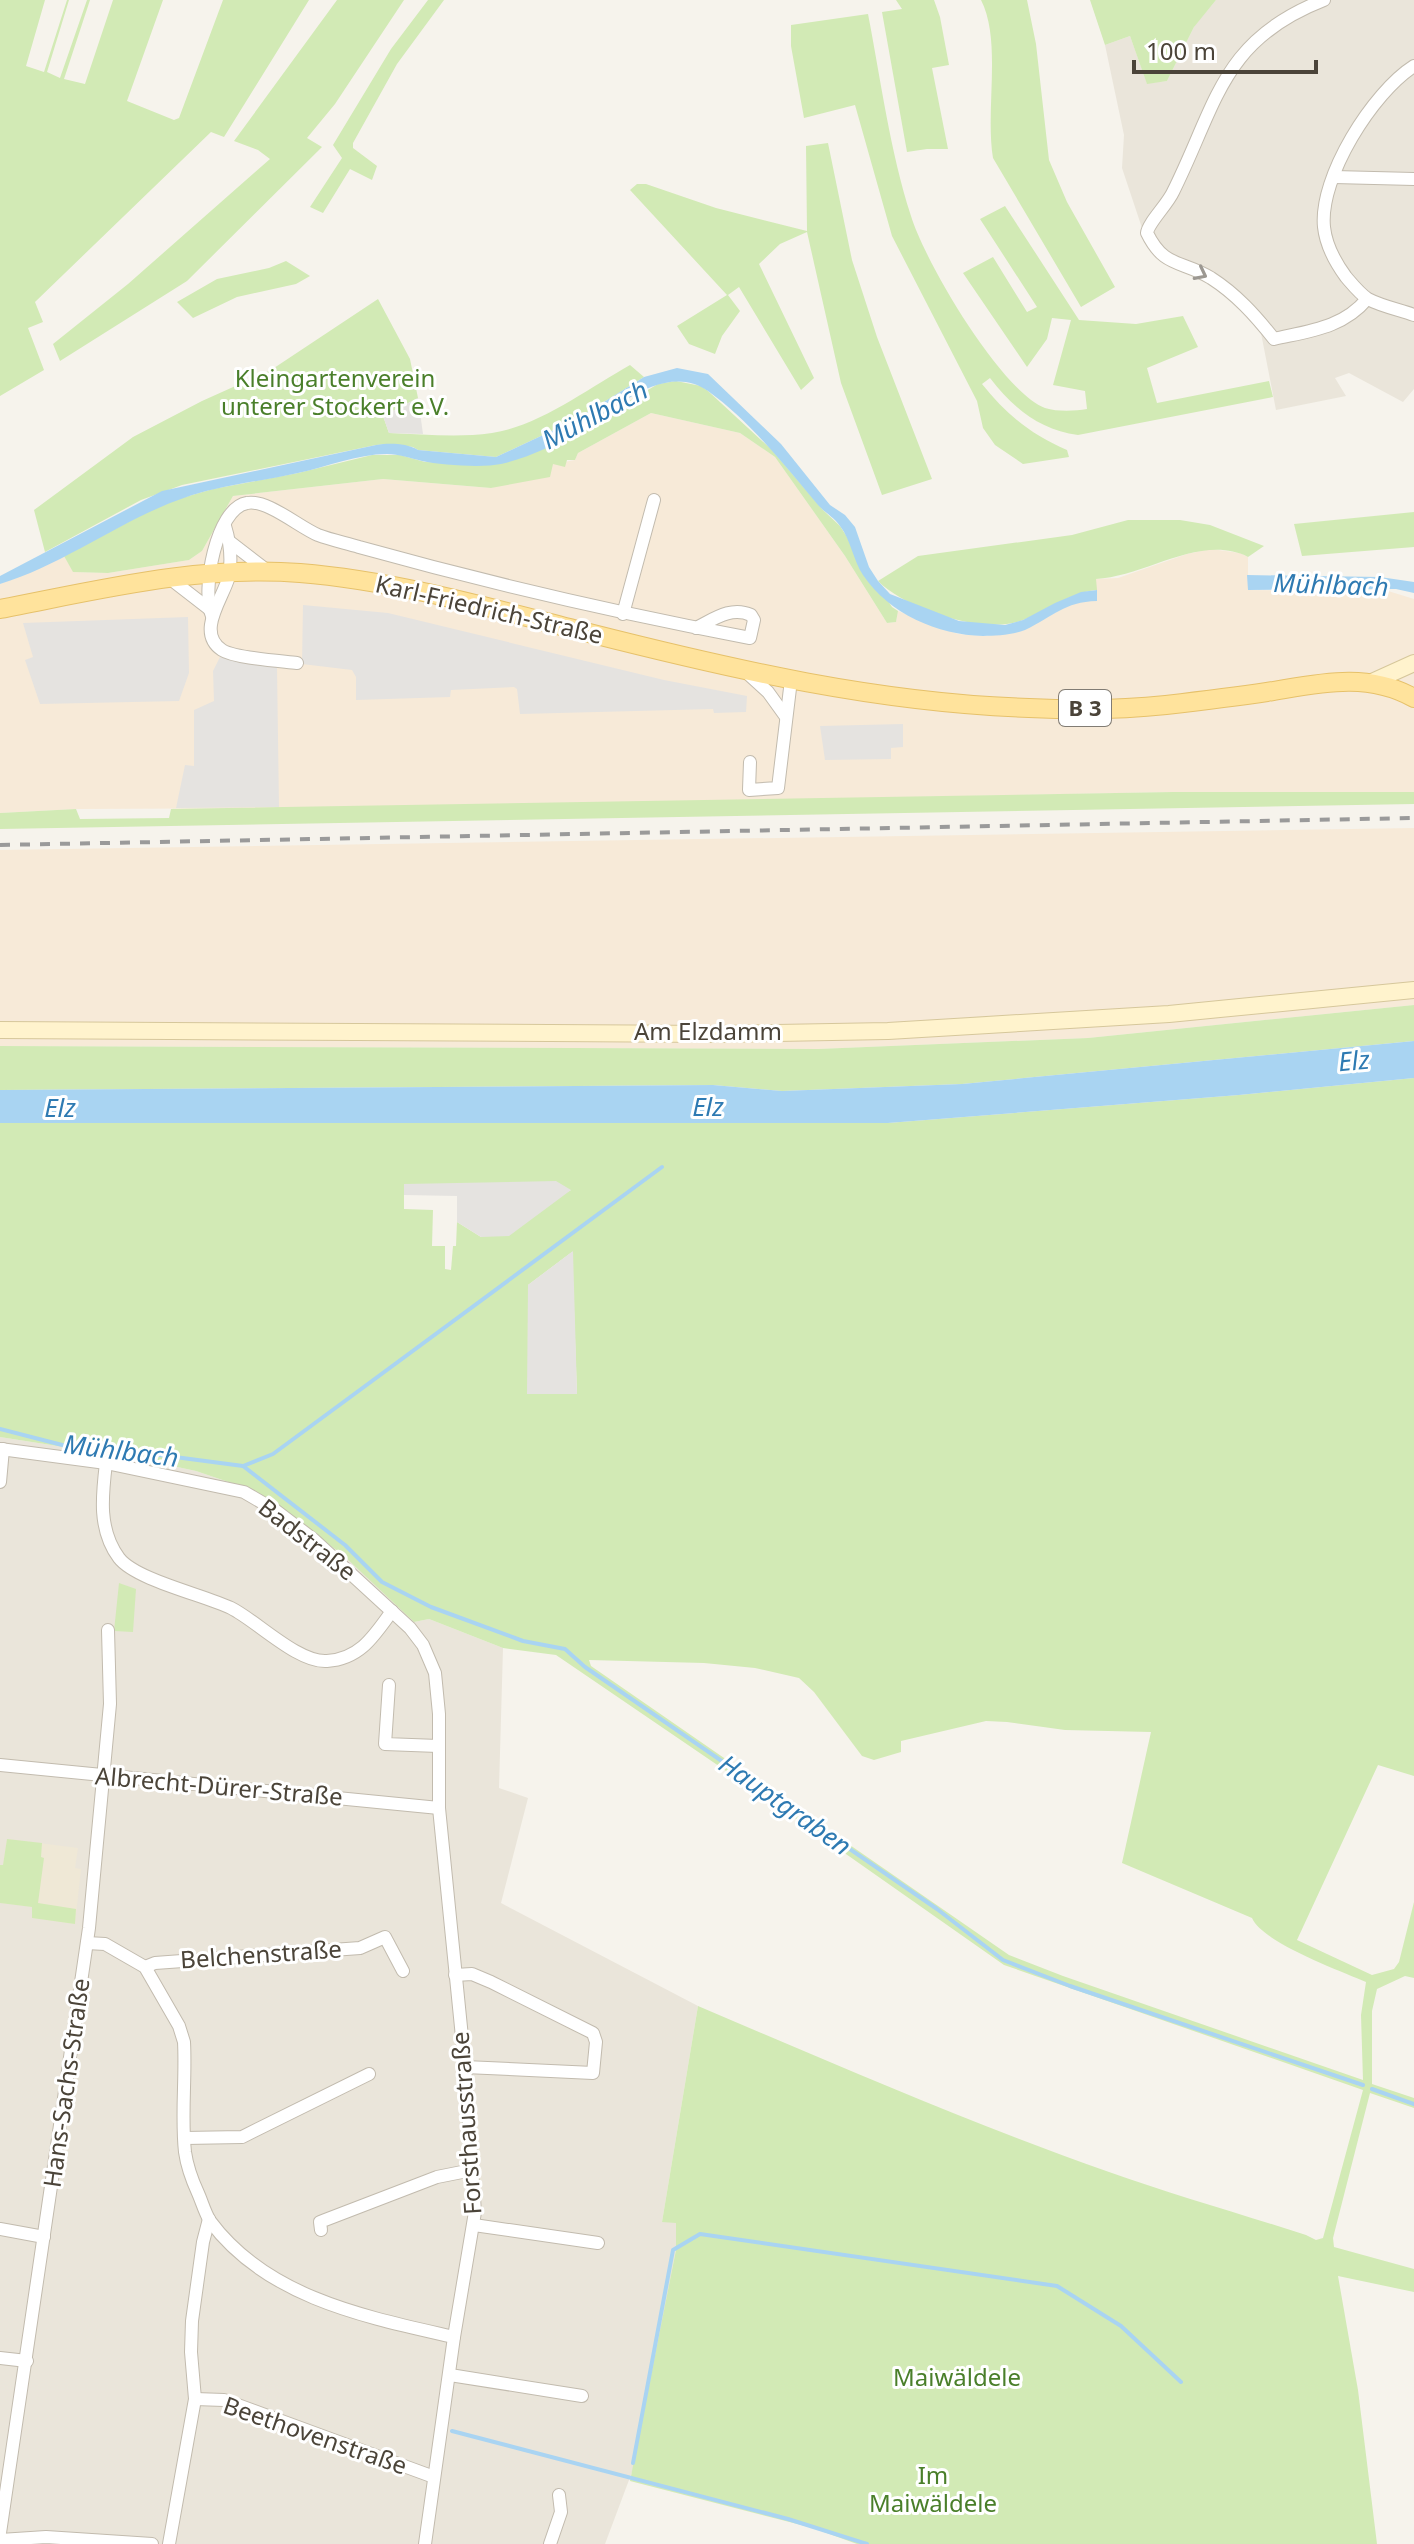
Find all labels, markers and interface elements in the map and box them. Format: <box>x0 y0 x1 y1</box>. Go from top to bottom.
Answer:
scale bar <box>1134 24 1316 74</box>
text: 100 m <box>1146 34 1216 67</box>
one-way arrow <box>1192 264 1207 279</box>
park label: Kleingartenverein unterer Stockert e.V. <box>221 361 449 422</box>
water label: Mühlbach <box>535 371 654 457</box>
water label: Mühlbach <box>1273 564 1389 604</box>
street label: Karl-Friedrich-Straße <box>372 566 606 651</box>
road number: B 3 <box>1059 690 1111 726</box>
street label: Am Elzdamm <box>634 1014 782 1047</box>
water label: Elz <box>1337 1041 1372 1079</box>
water label: Elz <box>692 1088 724 1124</box>
water label: Elz <box>44 1089 76 1125</box>
water label: Mühlbach <box>62 1425 181 1475</box>
street label: Badstraße <box>252 1490 364 1587</box>
water label: Hauptgraben <box>712 1745 859 1863</box>
street label: Albrecht-Dürer-Straße <box>94 1758 344 1813</box>
street label: Belchenstraße <box>179 1931 343 1976</box>
street label: Hans-Sachs-Straße <box>34 1976 97 2190</box>
street label: Forsthausstraße <box>443 2030 488 2216</box>
park label: Maiwäldele <box>893 2360 1021 2393</box>
street label: Beethovenstraße <box>219 2388 412 2482</box>
park label: Im Maiwäldele <box>869 2458 997 2519</box>

